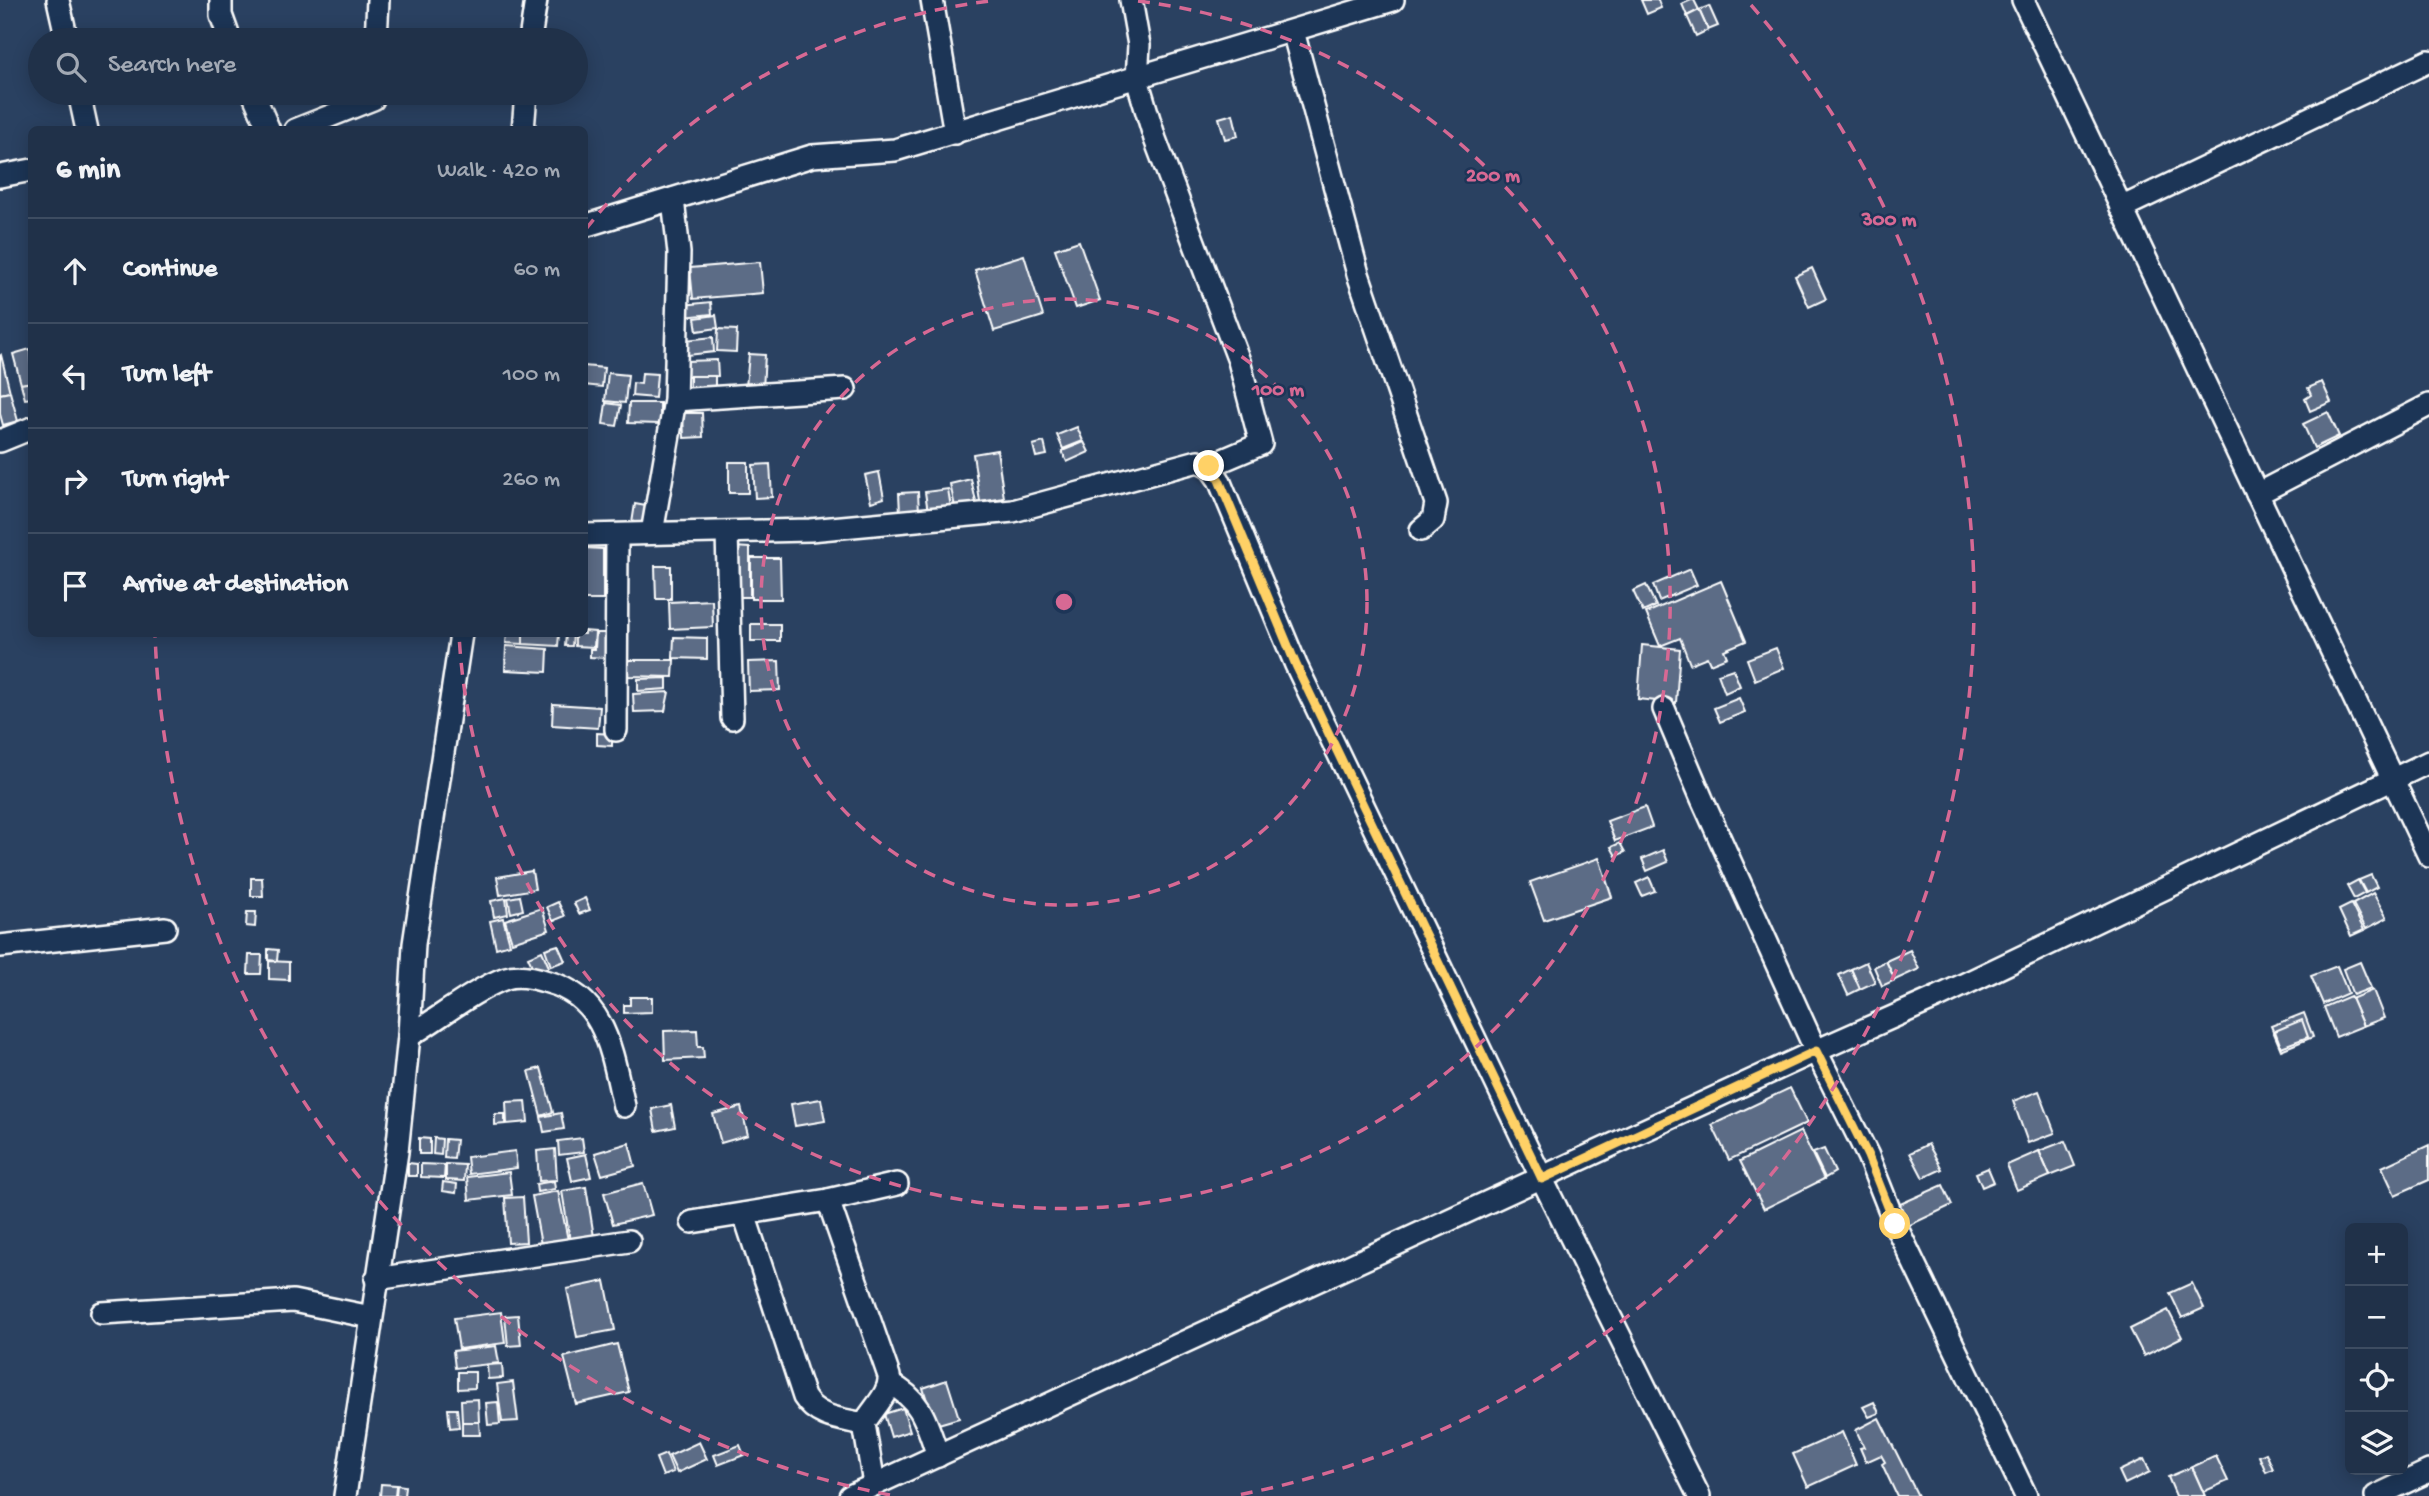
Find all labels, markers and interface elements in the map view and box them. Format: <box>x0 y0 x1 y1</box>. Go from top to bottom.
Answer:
search box <box>28 28 588 105</box>
icon: search <box>52 48 90 86</box>
text: Search here <box>108 51 236 82</box>
text: 6 min <box>56 154 120 189</box>
text: Walk · 420 m <box>437 158 560 185</box>
text: 200 m <box>1466 165 1520 190</box>
text: 300 m <box>1861 209 1916 234</box>
icon: ahead <box>56 252 94 290</box>
text: Continue <box>123 255 217 286</box>
text: 60 m <box>514 257 560 284</box>
icon: left <box>56 357 94 395</box>
text: Turn left <box>123 360 211 391</box>
text: 100 m <box>503 362 560 389</box>
text: 100 m <box>1251 379 1304 404</box>
route end <box>1193 450 1224 481</box>
icon: right <box>56 462 94 500</box>
text: Turn right <box>123 465 227 496</box>
text: 260 m <box>502 467 560 494</box>
icon: arrive <box>56 567 94 605</box>
text: Arrive at destination <box>123 570 348 601</box>
centre of rings <box>1052 590 1076 614</box>
route start <box>1879 1208 1910 1239</box>
map controls <box>2345 1223 2408 1475</box>
button: + <box>2345 1223 2408 1286</box>
button: − <box>2345 1286 2408 1349</box>
button: locate <box>2345 1349 2408 1412</box>
button: layers <box>2345 1412 2408 1475</box>

